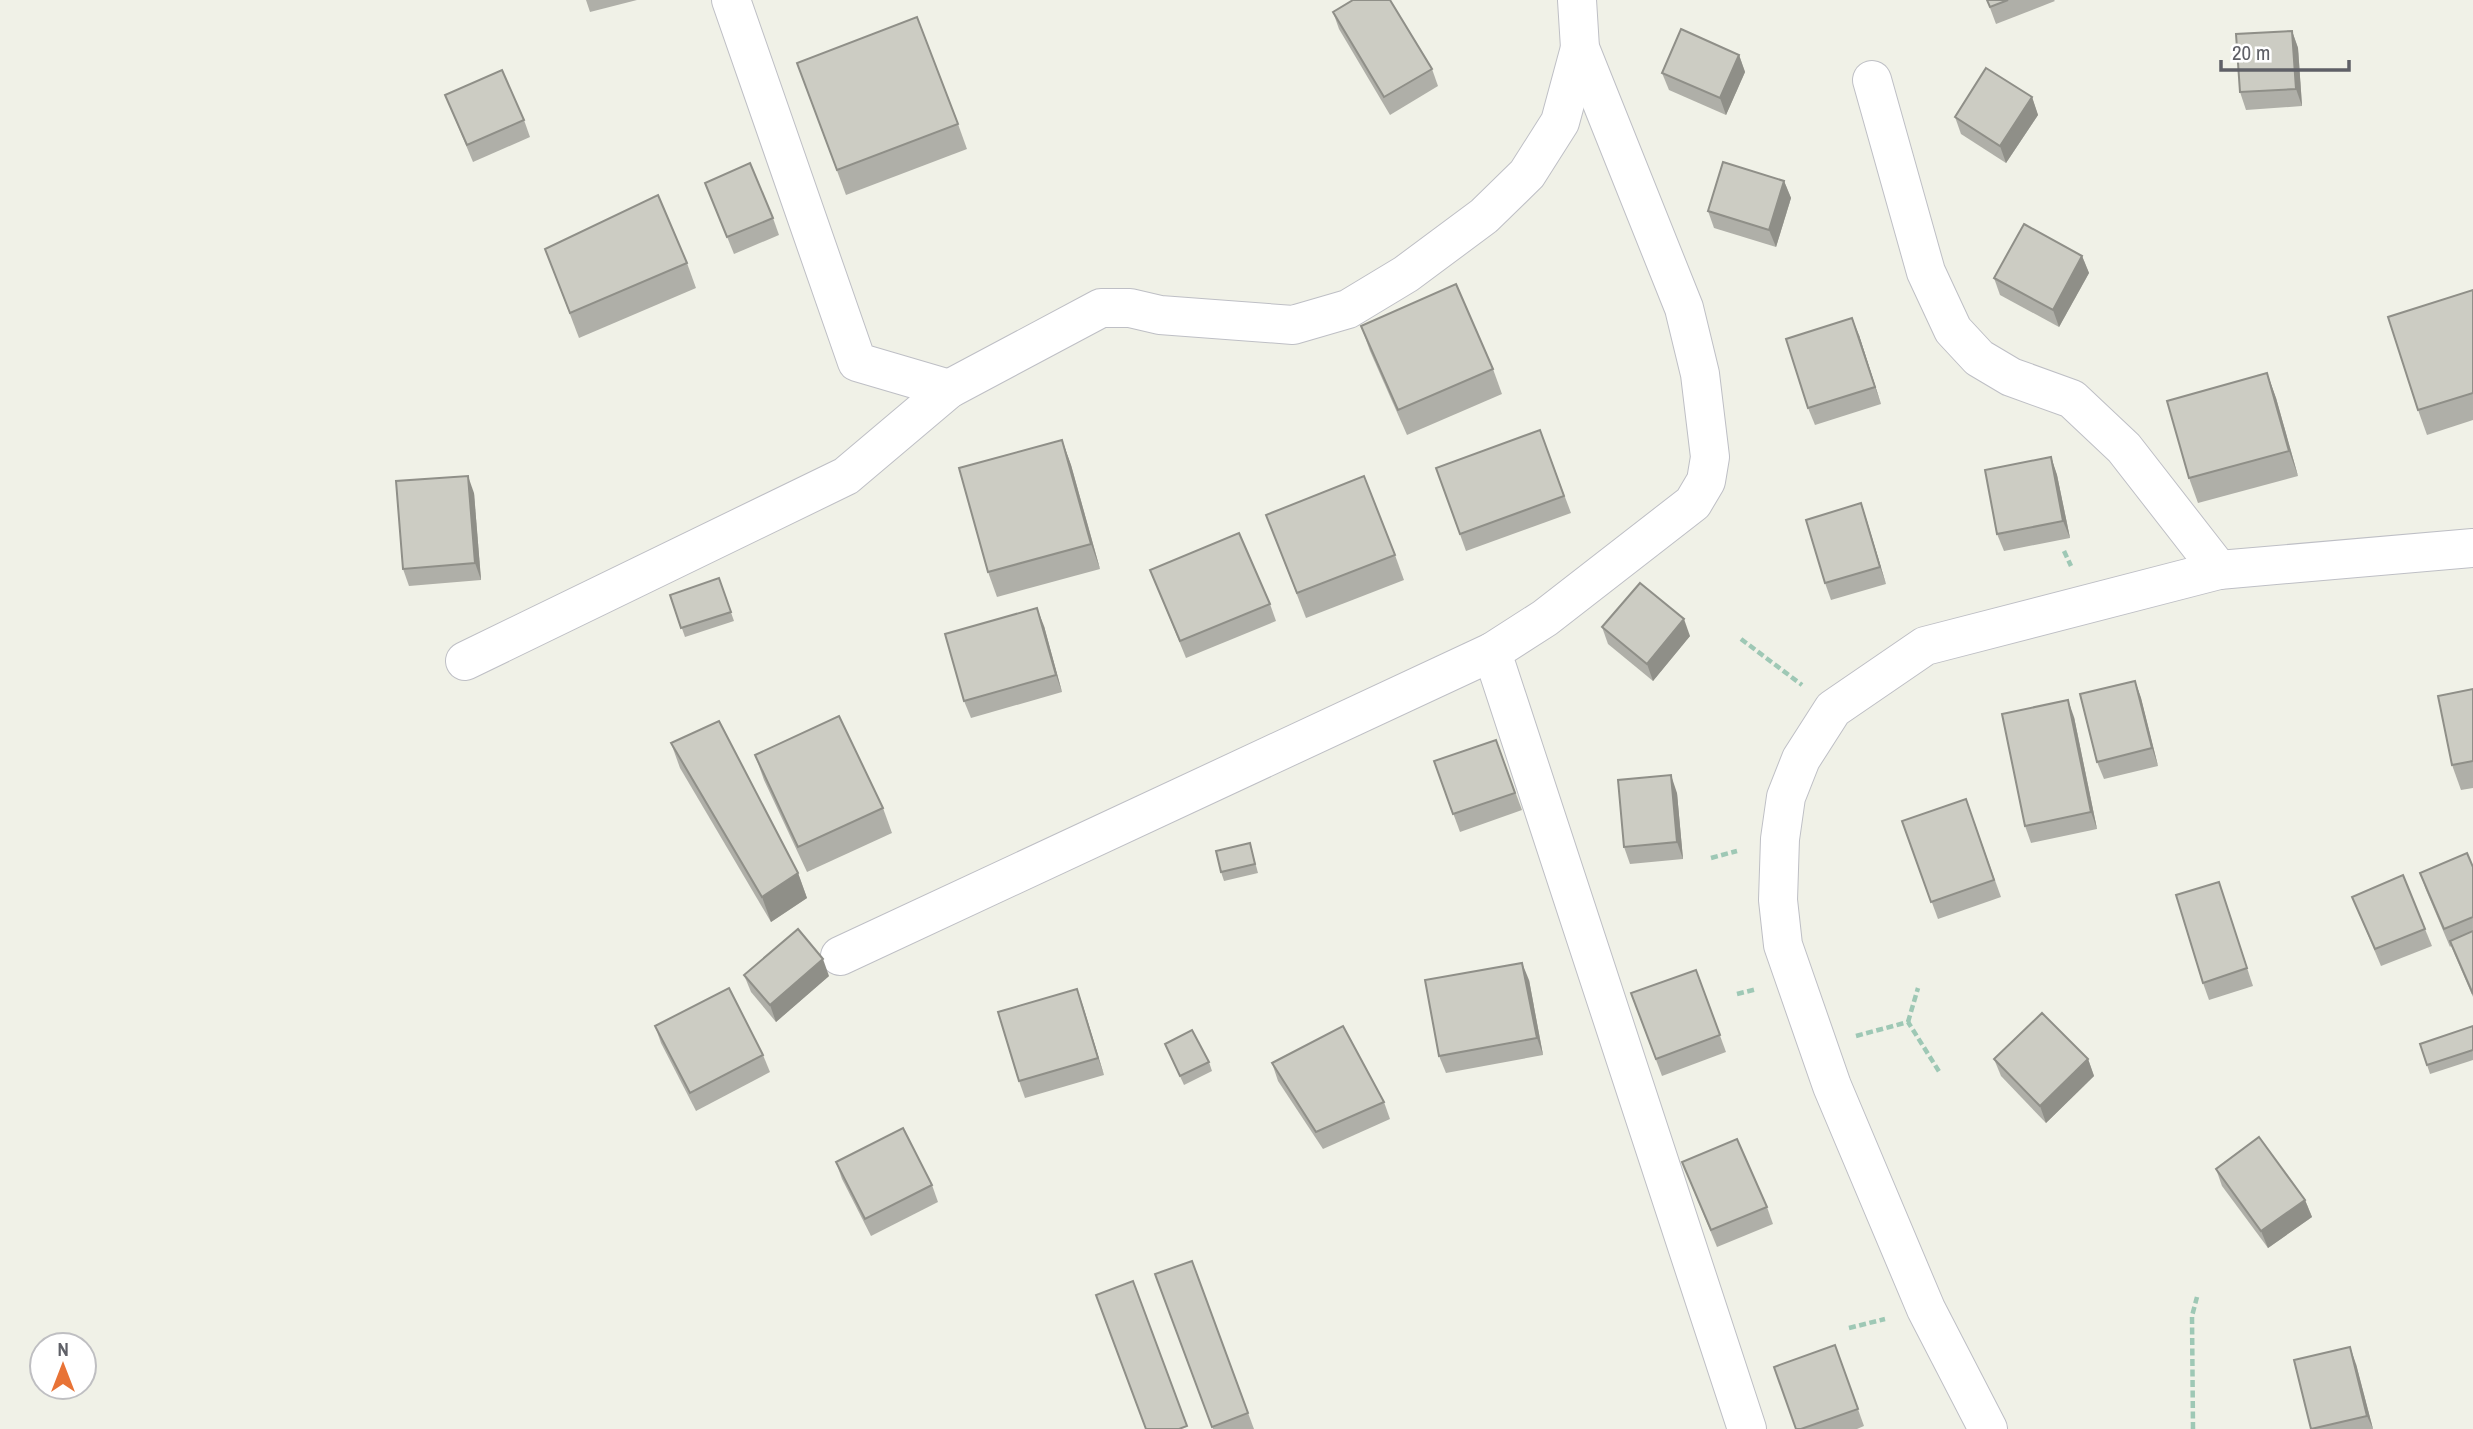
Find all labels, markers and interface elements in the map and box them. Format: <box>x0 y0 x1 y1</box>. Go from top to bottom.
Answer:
scale bar <box>2221 28 2349 72</box>
text: 20 m <box>2232 38 2270 67</box>
north arrow <box>28 1331 98 1401</box>
text: N <box>57 1336 69 1362</box>

